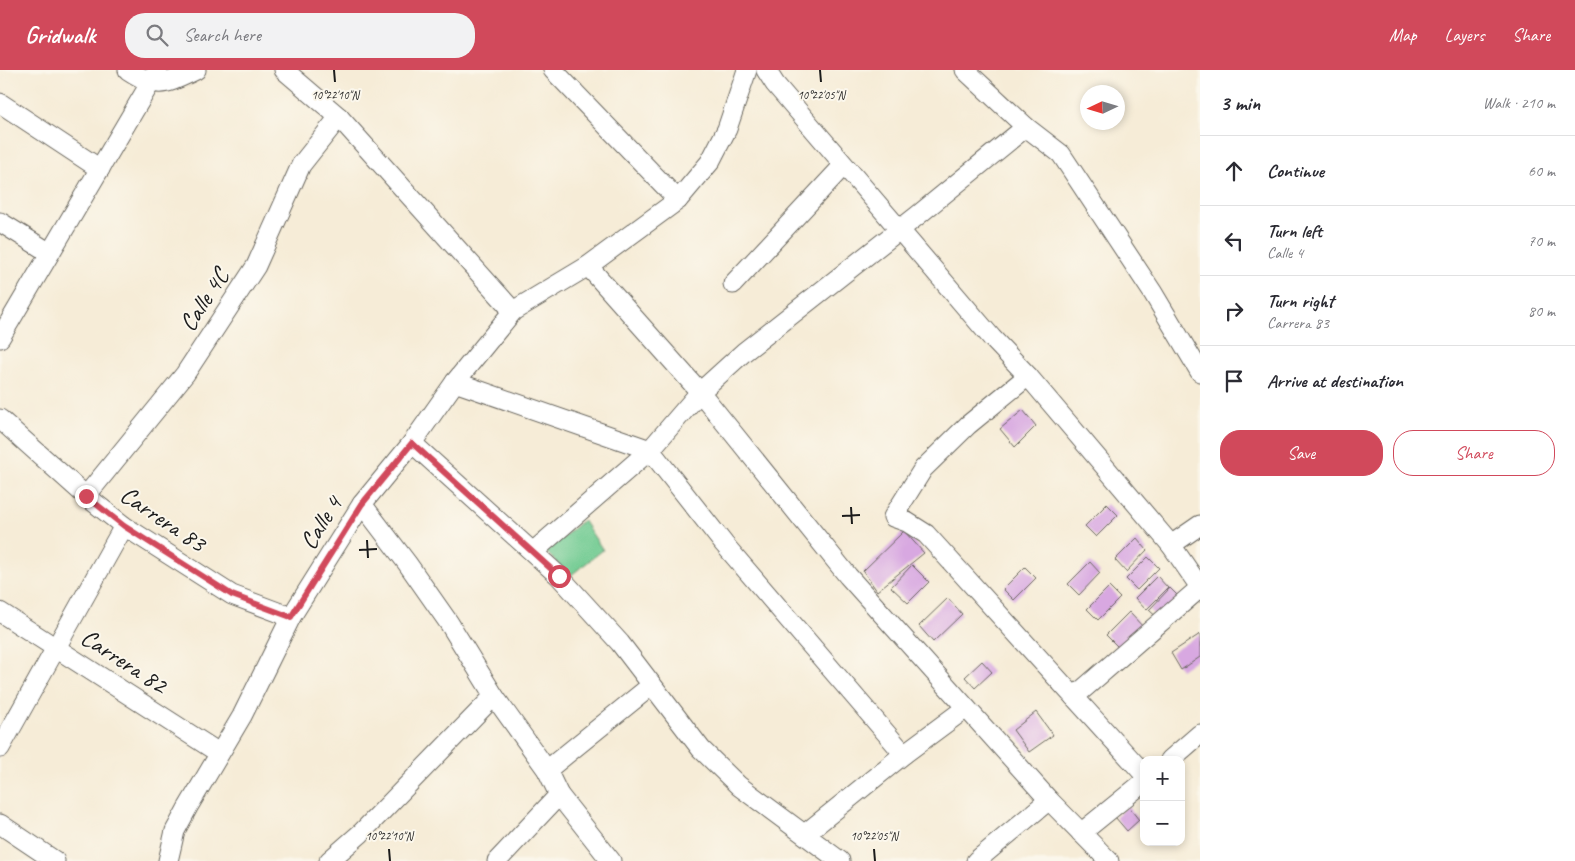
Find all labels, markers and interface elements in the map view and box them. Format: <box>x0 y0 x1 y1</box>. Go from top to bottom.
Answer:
search box <box>125 13 475 58</box>
text: Gridwalk <box>25 20 95 50</box>
icon: search <box>143 21 171 49</box>
text: Search here <box>183 23 261 47</box>
text: Map <box>1389 24 1417 46</box>
text: Layers <box>1445 24 1484 46</box>
text: Share <box>1512 24 1550 46</box>
north arrow <box>1080 85 1125 130</box>
text: 10°22'10"N <box>311 87 360 103</box>
text: 10°22'05"N <box>797 87 846 103</box>
text: 3 min <box>1220 90 1260 116</box>
text: Walk · 210 m <box>1483 93 1555 113</box>
icon: ahead <box>1220 157 1248 185</box>
text: Continue <box>1267 159 1324 183</box>
text: 60 m <box>1528 161 1555 181</box>
text: Turn left <box>1267 219 1322 243</box>
icon: left <box>1220 227 1248 255</box>
text: 70 m <box>1528 231 1555 251</box>
text: Calle 4 <box>1267 243 1303 263</box>
street label: Calle 4C <box>172 261 237 337</box>
text: Turn right <box>1267 289 1334 313</box>
icon: right <box>1220 297 1248 325</box>
text: 80 m <box>1528 301 1555 321</box>
text: Carrera 83 <box>1267 313 1329 333</box>
icon: arrive <box>1220 367 1248 395</box>
text: Arrive at destination <box>1267 369 1403 393</box>
button: Save <box>1220 430 1383 476</box>
button: Share <box>1393 430 1555 476</box>
street label: Carrera 83 <box>114 479 213 560</box>
route end <box>75 485 98 508</box>
street label: Calle 4 <box>292 488 351 555</box>
route start <box>548 565 571 588</box>
street label: Carrera 82 <box>75 621 175 702</box>
map controls <box>1140 756 1185 846</box>
button: + <box>1140 756 1185 801</box>
button: − <box>1140 801 1185 846</box>
text: 10°22'10"N <box>365 828 414 844</box>
text: 10°22'05"N <box>850 828 899 844</box>

